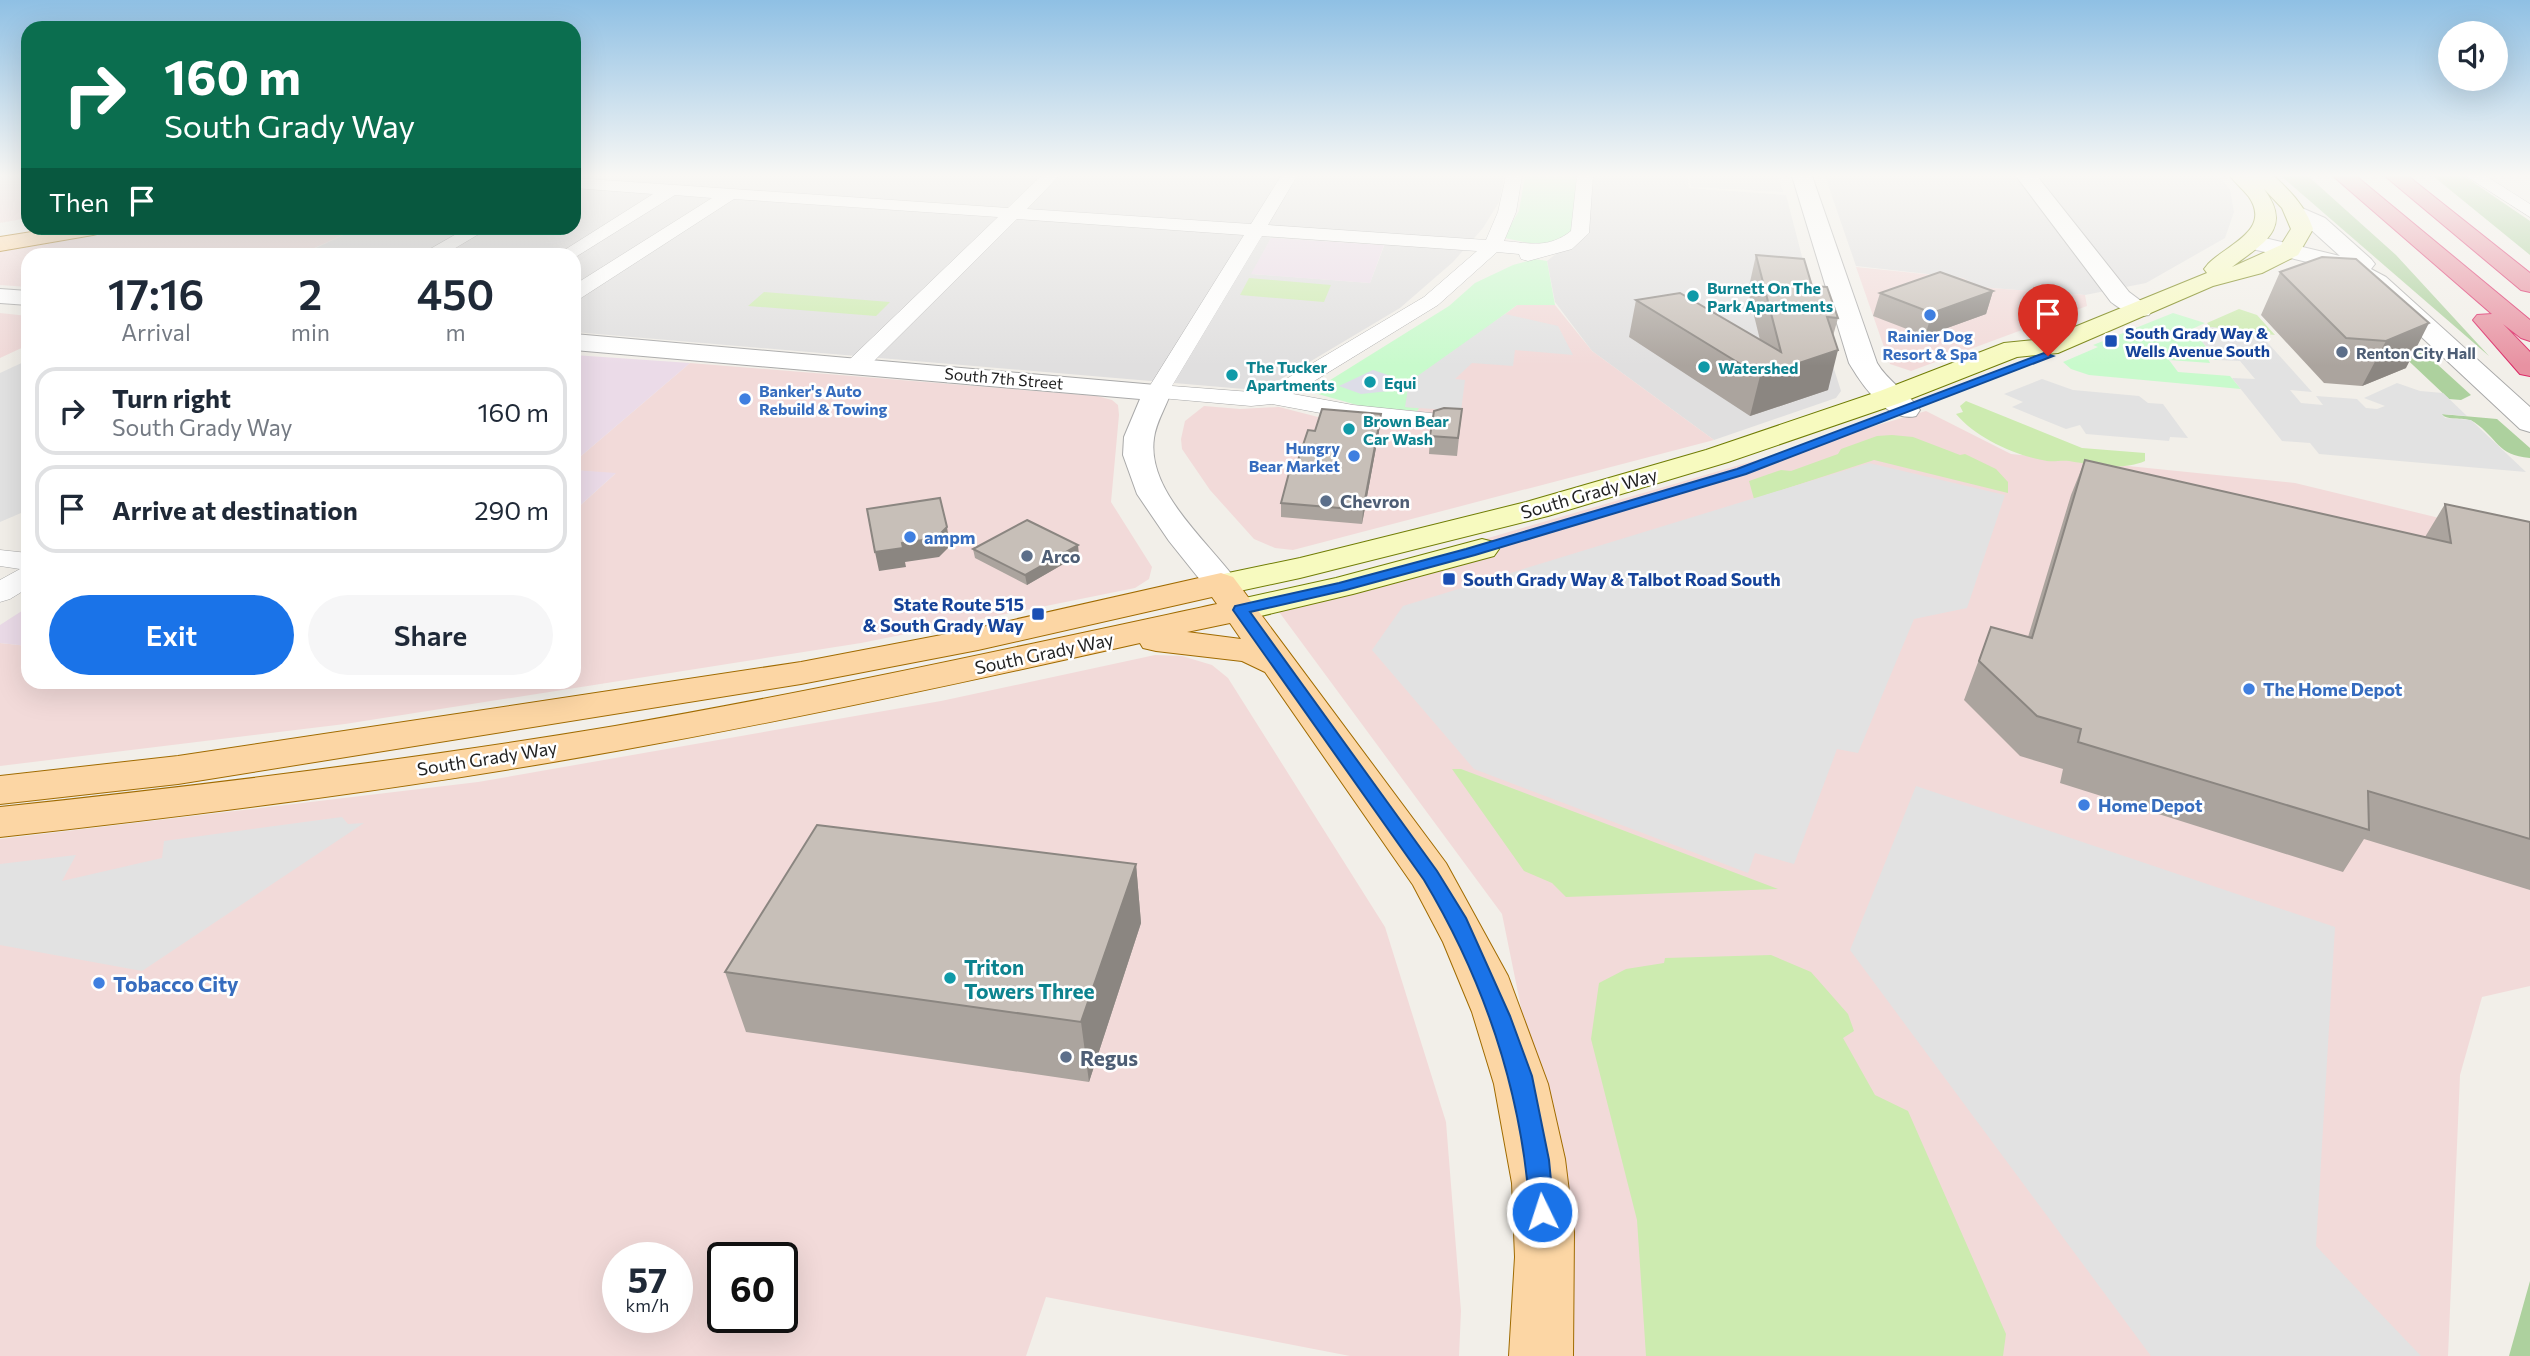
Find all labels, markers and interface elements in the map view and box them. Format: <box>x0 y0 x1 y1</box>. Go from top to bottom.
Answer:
map controls <box>2438 21 2508 91</box>
button: sound <box>2438 21 2508 91</box>
text: 160 m <box>164 45 301 105</box>
icon: right <box>49 49 140 140</box>
text: South Grady Way <box>164 105 415 145</box>
icon: arrive <box>123 182 161 220</box>
text: Then <box>49 186 109 217</box>
text: 17:16 <box>108 267 204 319</box>
text: 2 <box>299 267 322 319</box>
text: 450 <box>417 267 494 319</box>
place label: Burnett On The Park Apartments <box>1707 278 1833 315</box>
pin <box>2018 284 2078 356</box>
marker: Burnett On The Park Apartments <box>1685 288 1701 304</box>
icon: arrive <box>2029 295 2067 333</box>
marker: Rainier Dog Resort & Spa <box>1922 307 1938 323</box>
text: Arrival <box>121 318 191 346</box>
text: min <box>291 318 330 346</box>
text: m <box>445 318 466 346</box>
place label: South Grady Way & Wells Avenue South <box>2125 323 2270 360</box>
place label: Rainier Dog Resort & Spa <box>1882 326 1978 363</box>
marker: South Grady Way & Wells Avenue South <box>2103 333 2119 349</box>
place label: Renton City Hall <box>2356 343 2476 362</box>
marker: Renton City Hall <box>2334 344 2350 360</box>
place label: The Tucker Apartments <box>1246 357 1335 394</box>
place label: Watershed <box>1718 358 1798 377</box>
marker: Watershed <box>1696 359 1712 375</box>
street label: South 7th Street <box>944 363 1065 393</box>
marker: The Tucker Apartments <box>1224 367 1240 383</box>
place label: Equi <box>1384 373 1417 392</box>
marker: Equi <box>1362 374 1378 390</box>
place label: Banker's Auto Rebuild & Towing <box>759 381 887 418</box>
text: Turn right <box>112 382 231 413</box>
marker: Banker's Auto Rebuild & Towing <box>737 391 753 407</box>
icon: right <box>53 392 91 430</box>
text: 160 m <box>477 396 549 427</box>
place label: Brown Bear Car Wash <box>1363 411 1449 448</box>
text: South Grady Way <box>112 413 292 441</box>
marker: Brown Bear Car Wash <box>1341 421 1357 437</box>
place label: Hungry Bear Market <box>1249 438 1340 475</box>
marker: Hungry Bear Market <box>1346 448 1362 464</box>
street label: South Grady Way <box>1518 463 1660 523</box>
icon: arrive <box>53 490 91 528</box>
place label: Chevron <box>1340 490 1410 512</box>
marker: Chevron <box>1318 493 1334 509</box>
text: Arrive at destination <box>112 494 358 525</box>
text: 290 m <box>474 494 549 525</box>
place label: ampm <box>924 526 976 548</box>
marker: ampm <box>902 529 918 545</box>
place label: Arco <box>1041 545 1081 567</box>
marker: Arco <box>1019 548 1035 564</box>
place label: South Grady Way & Talbot Road South <box>1463 568 1781 590</box>
marker: South Grady Way & Talbot Road South <box>1441 571 1457 587</box>
place label: State Route 515 & South Grady Way <box>863 593 1024 636</box>
button: Exit <box>49 595 294 675</box>
button: Share <box>308 595 553 675</box>
marker: State Route 515 & South Grady Way <box>1030 606 1046 622</box>
street label: South Grady Way <box>973 628 1115 678</box>
place label: The Home Depot <box>2263 678 2403 700</box>
marker: The Home Depot <box>2241 681 2257 697</box>
street label: South Grady Way <box>416 736 558 780</box>
place label: Home Depot <box>2098 794 2203 816</box>
marker: Home Depot <box>2076 797 2092 813</box>
place label: Triton Towers Three <box>964 954 1095 1003</box>
marker: Triton Towers Three <box>942 970 958 986</box>
place label: Tobacco City <box>113 971 239 996</box>
marker: Tobacco City <box>91 975 107 991</box>
place label: Regus <box>1080 1045 1138 1070</box>
marker: Regus <box>1058 1049 1074 1065</box>
position arrow <box>1505 1175 1579 1249</box>
speed limit sign: 60 <box>707 1242 798 1333</box>
text: 57 <box>628 1257 667 1300</box>
text: km/h <box>626 1294 669 1316</box>

